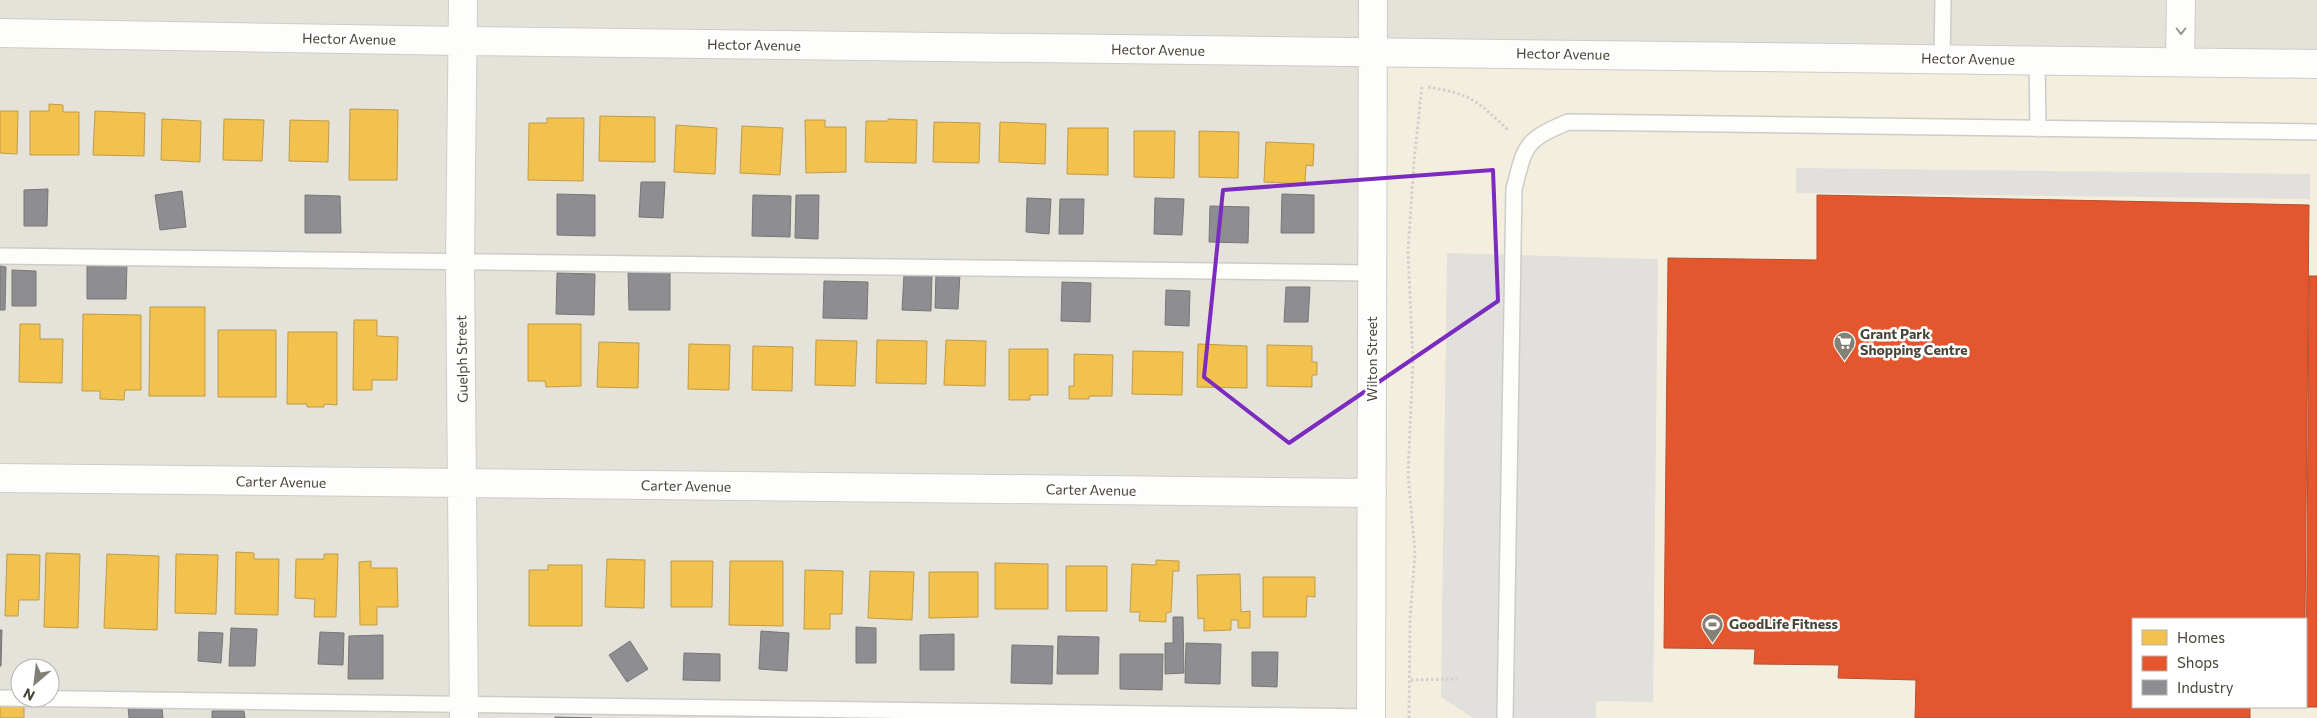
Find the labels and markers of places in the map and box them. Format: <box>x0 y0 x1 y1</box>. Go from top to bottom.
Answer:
place label: Grant Park Shopping Centre <box>1860 325 1968 358</box>
supermarket icon: Grant Park Shopping Centre <box>1832 330 1856 361</box>
sports icon: GoodLife Fitness <box>1701 612 1725 643</box>
place label: GoodLife Fitness <box>1729 615 1839 632</box>

